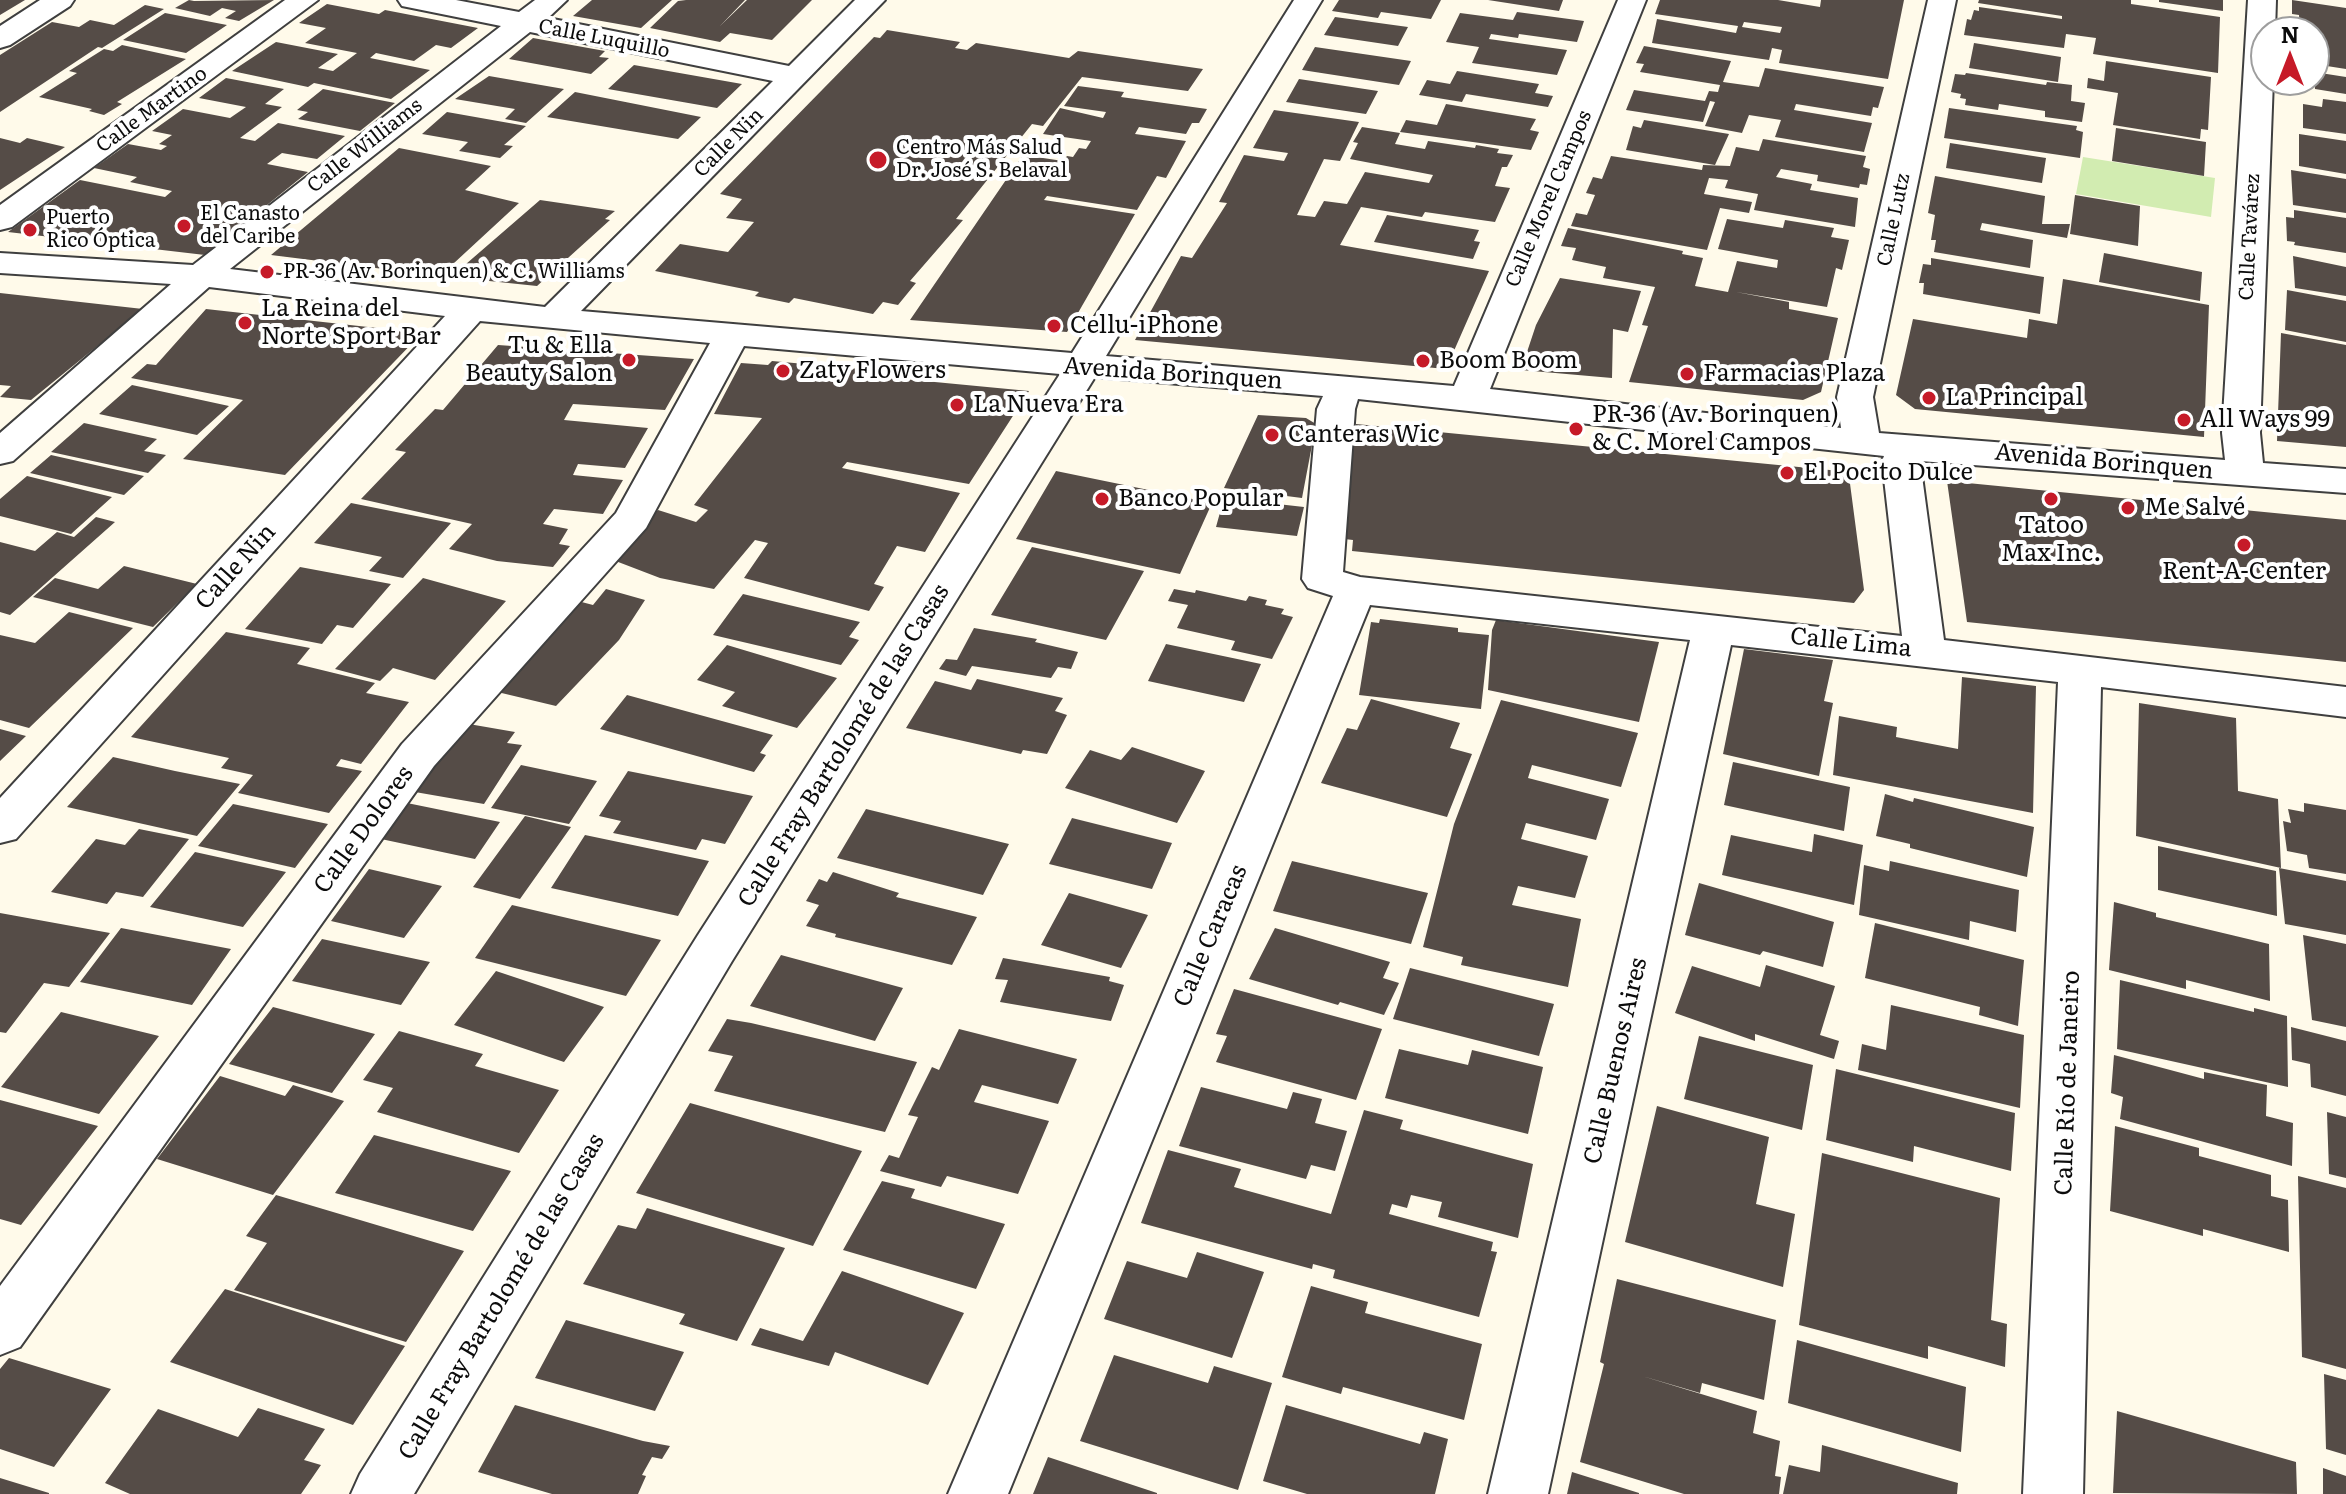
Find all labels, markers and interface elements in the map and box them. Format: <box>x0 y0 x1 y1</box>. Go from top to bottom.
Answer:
street label: Calle Luquillo <box>536 15 672 63</box>
north arrow <box>2250 16 2330 96</box>
text: N <box>2281 17 2299 50</box>
street label: Calle Martino <box>92 62 212 158</box>
street label: Calle Williams <box>303 94 427 198</box>
street label: Calle Nin <box>689 103 769 183</box>
street label: Calle Morel Campos <box>1501 107 1597 291</box>
place label: Centro Más Salud Dr. José S. Belaval <box>896 136 1067 183</box>
marker: Centro Más Salud Dr. José S. Belaval <box>867 149 889 171</box>
street label: Calle Lutz <box>1872 171 1916 269</box>
street label: Calle Tavárez <box>2235 173 2265 301</box>
place label: El Canasto del Caribe <box>200 202 300 249</box>
place label: Puerto Rico Óptica <box>46 206 155 253</box>
marker: El Canasto del Caribe <box>175 217 193 235</box>
marker: Puerto Rico Óptica <box>21 221 39 239</box>
place label: PR-36 (Av. Borinquen) & C. Williams <box>283 260 625 284</box>
marker: PR-36 (Av. Borinquen) & C. Williams <box>258 263 276 281</box>
place label: La Reina del Norte Sport Bar <box>261 295 441 351</box>
place label: Cellu-iPhone <box>1070 312 1219 340</box>
marker: La Reina del Norte Sport Bar <box>236 314 254 332</box>
marker: Cellu-iPhone <box>1045 317 1063 335</box>
place label: Tu & Ella Beauty Salon <box>465 332 613 388</box>
place label: Boom Boom <box>1439 347 1578 375</box>
marker: Tu & Ella Beauty Salon <box>620 351 638 369</box>
street label: Avenida Borinquen <box>1062 352 1284 396</box>
marker: Boom Boom <box>1414 352 1432 370</box>
place label: Zaty Flowers <box>799 357 946 385</box>
place label: Farmacias Plaza <box>1703 360 1885 388</box>
marker: Zaty Flowers <box>774 362 792 380</box>
marker: Farmacias Plaza <box>1678 365 1696 383</box>
place label: La Principal <box>1945 384 2083 412</box>
marker: La Principal <box>1920 389 1938 407</box>
place label: La Nueva Era <box>973 391 1124 419</box>
marker: La Nueva Era <box>948 396 966 414</box>
place label: PR-36 (Av. Borinquen) & C. Morel Campos <box>1592 401 1839 457</box>
place label: All Ways 99 <box>2200 406 2330 434</box>
marker: All Ways 99 <box>2175 411 2193 429</box>
marker: PR-36 (Av. Borinquen) & C. Morel Campos <box>1567 420 1585 438</box>
place label: Canteras Wic <box>1288 421 1440 449</box>
marker: Canteras Wic <box>1263 426 1281 444</box>
street label: Avenida Borinquen <box>1993 438 2215 486</box>
place label: El Pocito Dulce <box>1803 459 1973 487</box>
marker: El Pocito Dulce <box>1778 464 1796 482</box>
place label: Banco Popular <box>1118 485 1283 513</box>
marker: Banco Popular <box>1093 490 1111 508</box>
marker: Tatoo Max Inc. <box>2042 490 2060 508</box>
place label: Me Salvé <box>2144 494 2245 522</box>
marker: Me Salvé <box>2119 499 2137 517</box>
place label: Tatoo Max Inc. <box>2001 512 2101 568</box>
street label: Calle Nin <box>190 518 282 616</box>
marker: Rent-A-Center <box>2235 536 2253 554</box>
place label: Rent-A-Center <box>2162 558 2326 586</box>
street label: Calle Fray Bartolomé de las Casas <box>732 579 956 913</box>
street label: Calle Lima <box>1789 622 1913 664</box>
street label: Calle Dolores <box>308 761 420 899</box>
street label: Calle Caracas <box>1168 861 1254 1011</box>
street label: Calle Buenos Aires <box>1578 955 1654 1167</box>
street label: Calle Río de Janeiro <box>2050 970 2086 1196</box>
street label: Calle Fray Bartolomé de las Casas <box>393 1129 611 1465</box>

